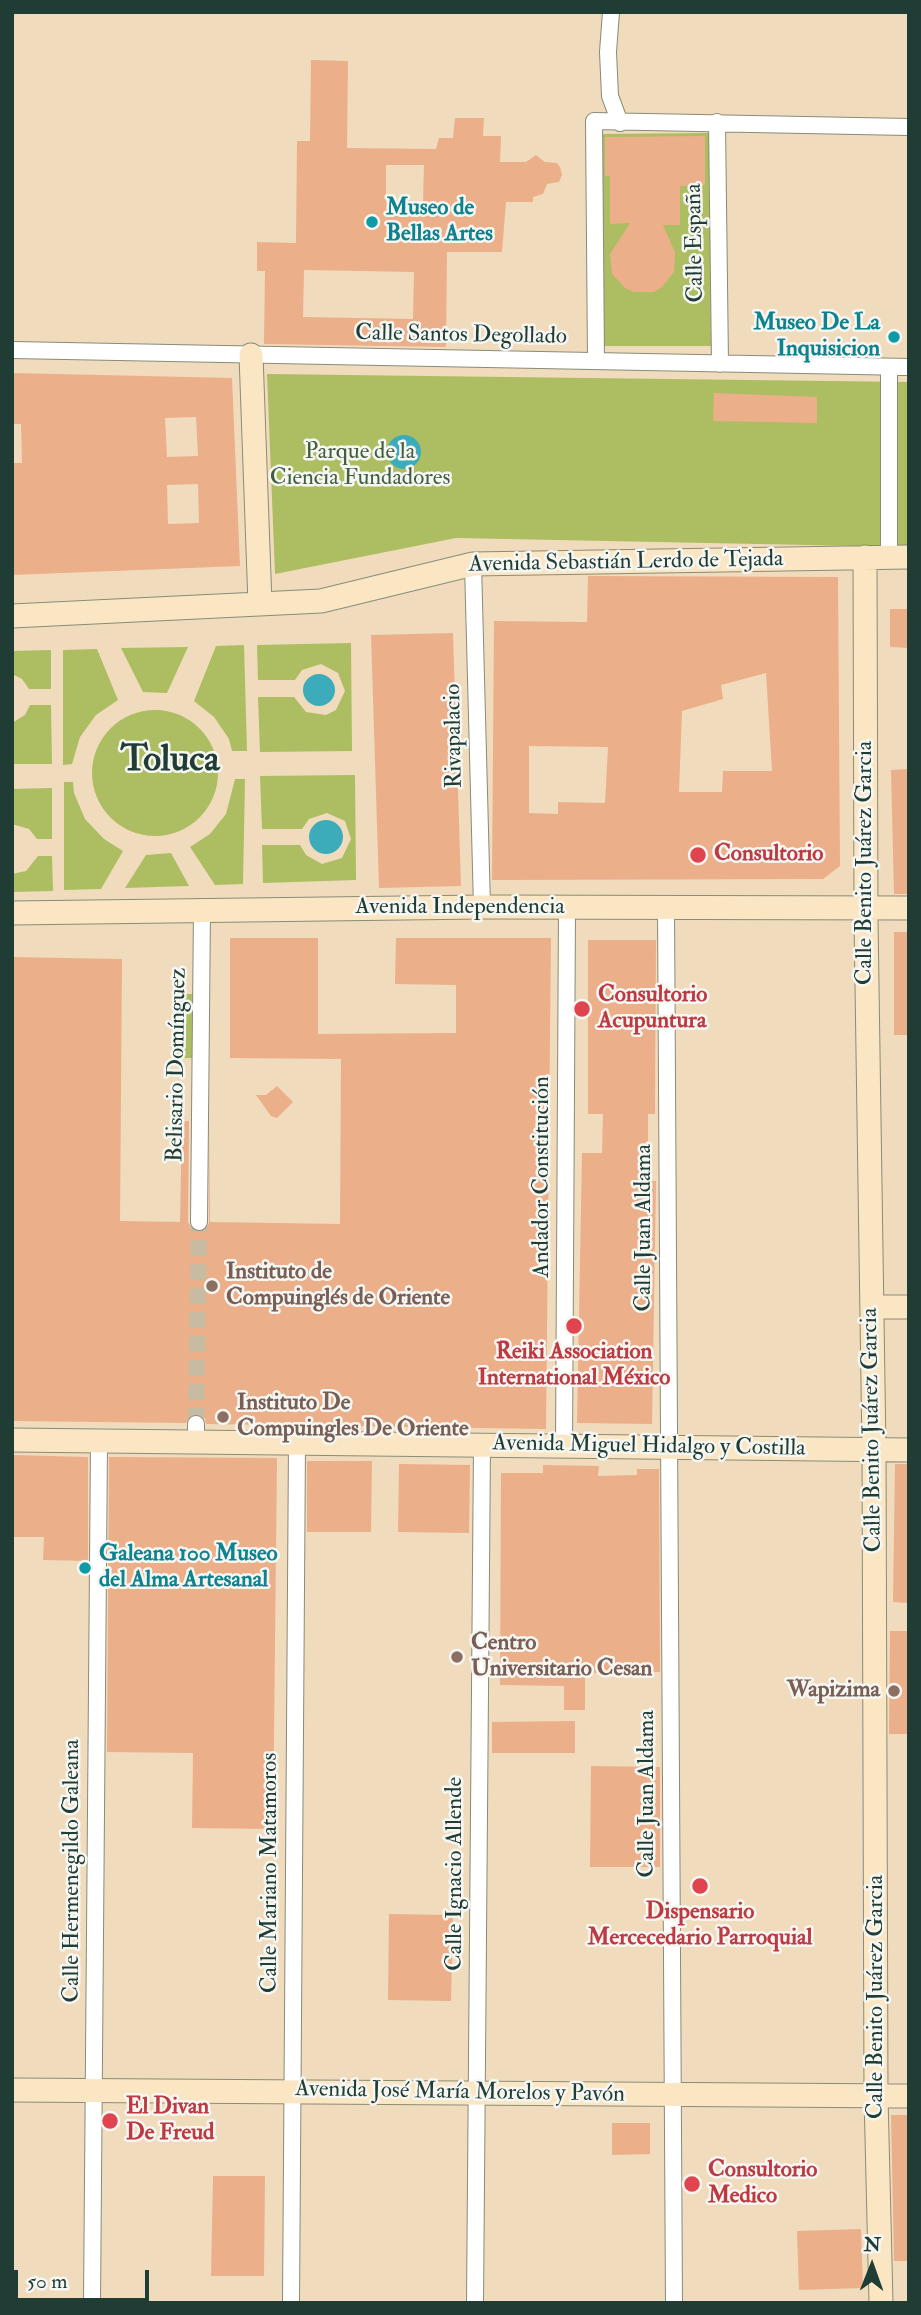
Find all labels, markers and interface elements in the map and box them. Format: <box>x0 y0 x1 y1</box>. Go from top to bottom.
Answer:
street label: Calle España <box>681 183 711 303</box>
place label: Museo de Bellas Artes <box>386 195 493 249</box>
marker: Museo de Bellas Artes <box>364 214 380 230</box>
place label: Museo De La Inquisicion <box>753 310 880 364</box>
street label: Calle Santos Degollado <box>355 320 567 352</box>
marker: Museo De La Inquisicion <box>886 329 902 345</box>
park label: Parque de la Ciencia Fundadores <box>270 439 450 493</box>
street label: Avenida Sebastián Lerdo de Tejada <box>468 546 784 580</box>
street label: Rivapalacio <box>440 683 470 789</box>
district label: Toluca <box>121 740 219 784</box>
street label: Calle Benito Juárez Garcia <box>852 741 880 985</box>
place label: Consultorio <box>714 841 823 869</box>
marker: Consultorio <box>688 845 708 865</box>
street label: Avenida Independencia <box>355 894 565 922</box>
street label: Belisario Domínguez <box>163 968 193 1162</box>
place label: Consultorio Acupuntura <box>598 982 707 1036</box>
marker: Consultorio Acupuntura <box>572 999 592 1019</box>
street label: Andador Constitución <box>529 1076 557 1278</box>
street label: Calle Juan Aldama <box>631 1144 659 1312</box>
place label: Instituto de Compuinglés de Oriente <box>226 1259 450 1313</box>
marker: Instituto de Compuinglés de Oriente <box>204 1278 220 1294</box>
street label: Calle Benito Juárez Garcia <box>857 1307 889 1553</box>
marker: Reiki Association International México <box>564 1316 584 1336</box>
place label: Reiki Association International México <box>478 1339 670 1393</box>
place label: Instituto De Compuingles De Oriente <box>237 1390 469 1444</box>
marker: Instituto De Compuingles De Oriente <box>215 1409 231 1425</box>
street label: Avenida Miguel Hidalgo y Costilla <box>492 1430 806 1464</box>
place label: Galeana 100 Museo del Alma Artesanal <box>99 1541 278 1595</box>
marker: Galeana 100 Museo del Alma Artesanal <box>77 1560 93 1576</box>
place label: Centro Universitario Cesan <box>471 1630 652 1684</box>
marker: Centro Universitario Cesan <box>449 1649 465 1665</box>
place label: Wapizima <box>787 1677 880 1705</box>
marker: Wapizima <box>886 1683 902 1699</box>
street label: Calle Juan Aldama <box>634 1710 662 1878</box>
street label: Calle Hermenegildo Galeana <box>59 1739 87 2003</box>
street label: Calle Mariano Matamoros <box>257 1753 285 1993</box>
street label: Calle Ignacio Allende <box>442 1777 470 1971</box>
street label: Calle Benito Juárez Garcia <box>863 1875 891 2119</box>
marker: Dispensario Mercecedario Parroquial <box>690 1876 710 1896</box>
place label: Dispensario Mercecedario Parroquial <box>588 1899 812 1953</box>
street label: Avenida José María Morelos y Pavón <box>295 2076 625 2110</box>
place label: El Divan De Freud <box>126 2094 214 2148</box>
marker: El Divan De Freud <box>100 2111 120 2131</box>
place label: Consultorio Medico <box>708 2157 817 2211</box>
marker: Consultorio Medico <box>682 2174 702 2194</box>
north arrow <box>837 2231 907 2301</box>
text: N <box>864 2233 881 2257</box>
scale bar <box>18 2256 152 2300</box>
text: 50 m <box>27 2268 68 2295</box>

